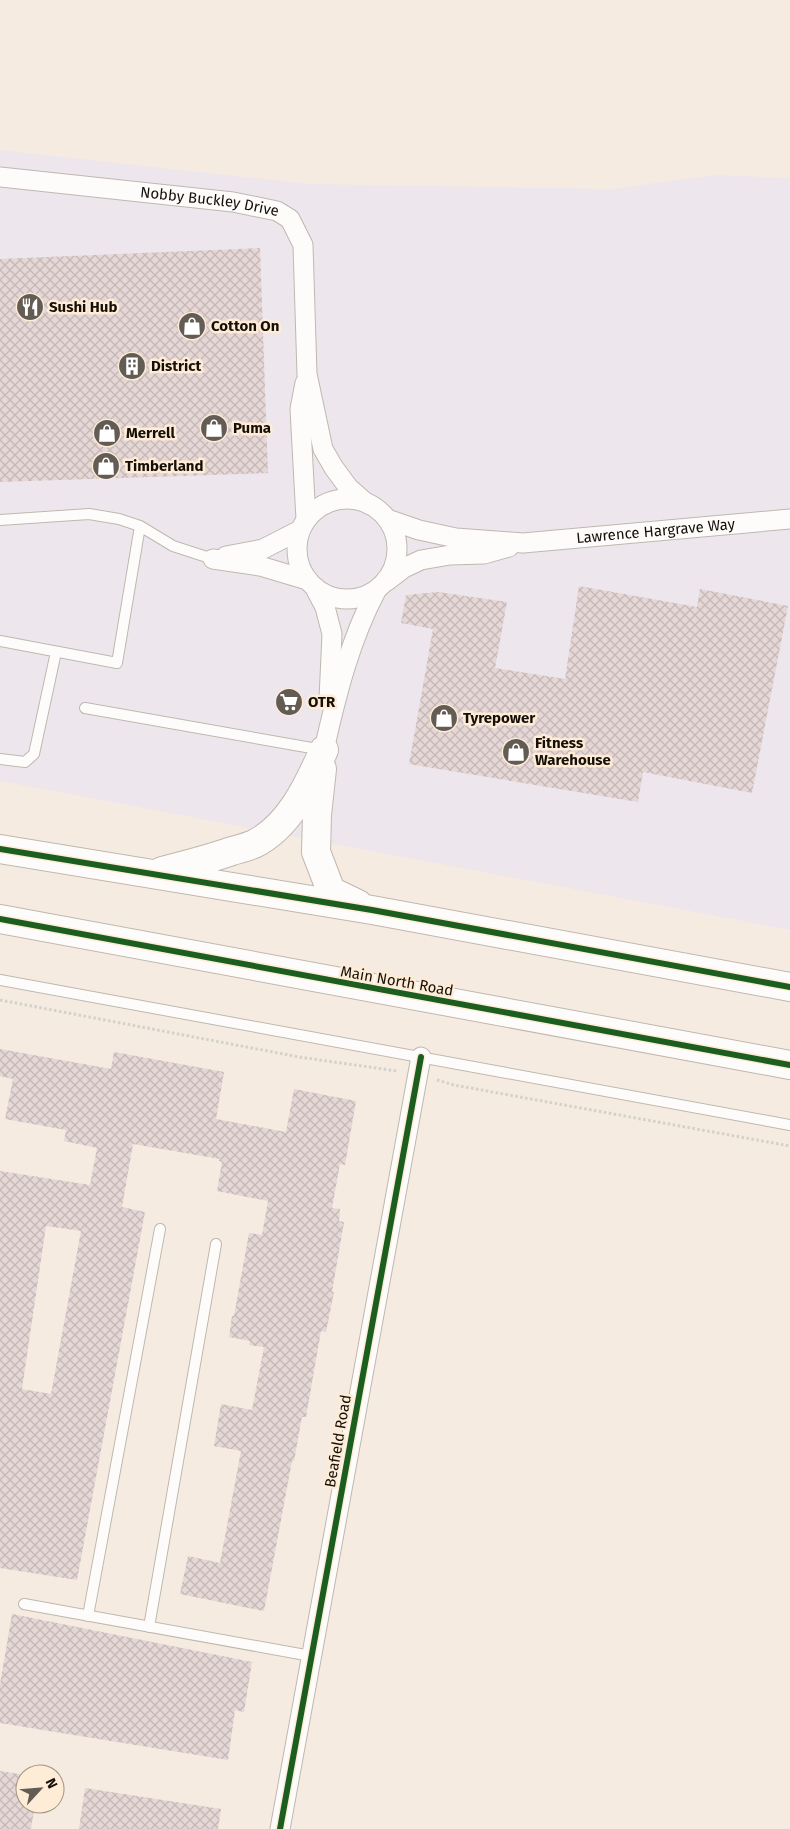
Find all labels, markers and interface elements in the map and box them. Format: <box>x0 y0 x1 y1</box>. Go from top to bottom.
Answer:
street label: Nobby Buckley Drive <box>139 183 280 220</box>
restaurant icon: Sushi Hub <box>15 292 45 322</box>
place label: Sushi Hub <box>49 298 117 316</box>
shop icon: Cotton On <box>177 311 207 341</box>
place label: Cotton On <box>211 317 279 335</box>
building icon: District <box>117 351 147 381</box>
place label: District <box>151 357 201 375</box>
shop icon: Puma <box>199 413 229 443</box>
shop icon: Merrell <box>92 418 122 448</box>
place label: Puma <box>233 419 271 437</box>
place label: Merrell <box>126 424 175 442</box>
shop icon: Timberland <box>91 451 121 481</box>
place label: Timberland <box>125 457 204 475</box>
street label: Lawrence Hargrave Way <box>575 515 736 547</box>
supermarket icon: OTR <box>274 687 304 717</box>
place label: OTR <box>308 693 336 711</box>
shop icon: Tyrepower <box>429 703 459 733</box>
place label: Tyrepower <box>463 709 536 727</box>
place label: Fitness Warehouse <box>535 734 611 769</box>
shop icon: Fitness Warehouse <box>501 737 531 767</box>
street label: Main North Road <box>339 962 455 1000</box>
street label: Beafield Road <box>321 1393 355 1489</box>
north arrow <box>15 1764 65 1814</box>
text: N <box>42 1776 61 1791</box>

